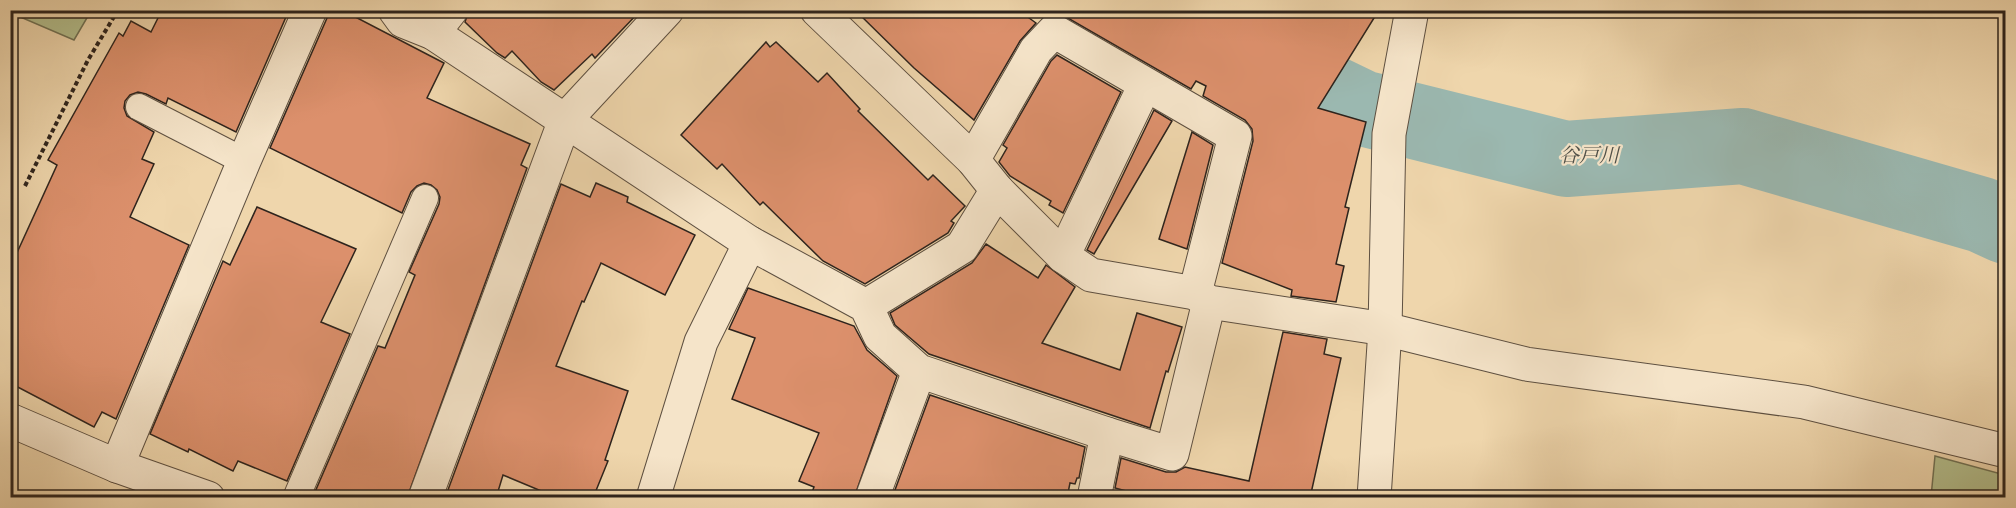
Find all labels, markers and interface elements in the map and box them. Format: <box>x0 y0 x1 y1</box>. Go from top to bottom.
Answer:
water label: 谷戸川 <box>1559 143 1621 167</box>

